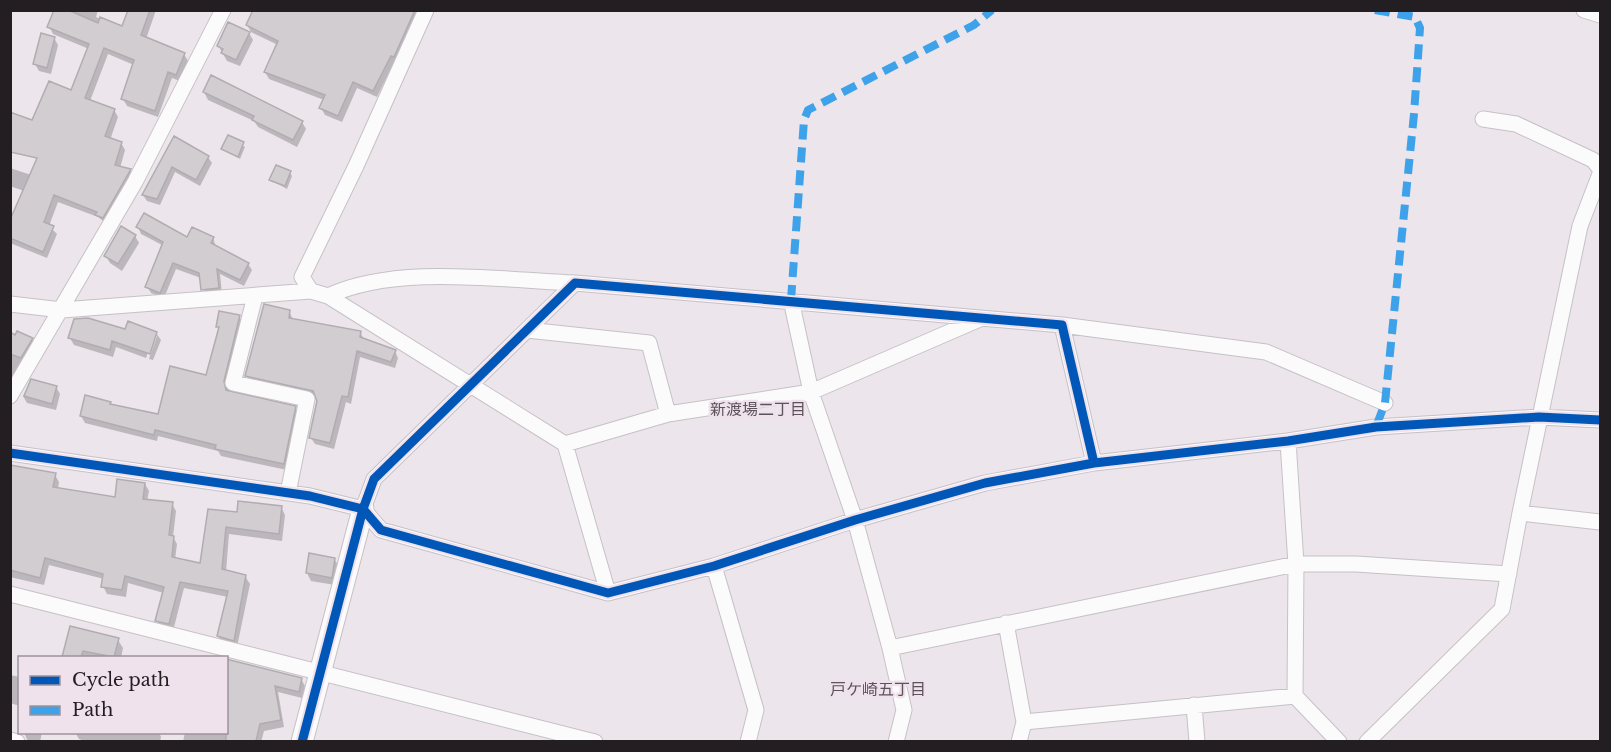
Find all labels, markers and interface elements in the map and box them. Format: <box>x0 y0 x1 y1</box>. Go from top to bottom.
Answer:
district label: 新渡場二丁目 <box>710 399 806 419</box>
legend <box>18 656 228 734</box>
text: Cycle path <box>72 669 170 691</box>
district label: 戸ケ崎五丁目 <box>830 679 926 699</box>
text: Path <box>72 699 113 721</box>

